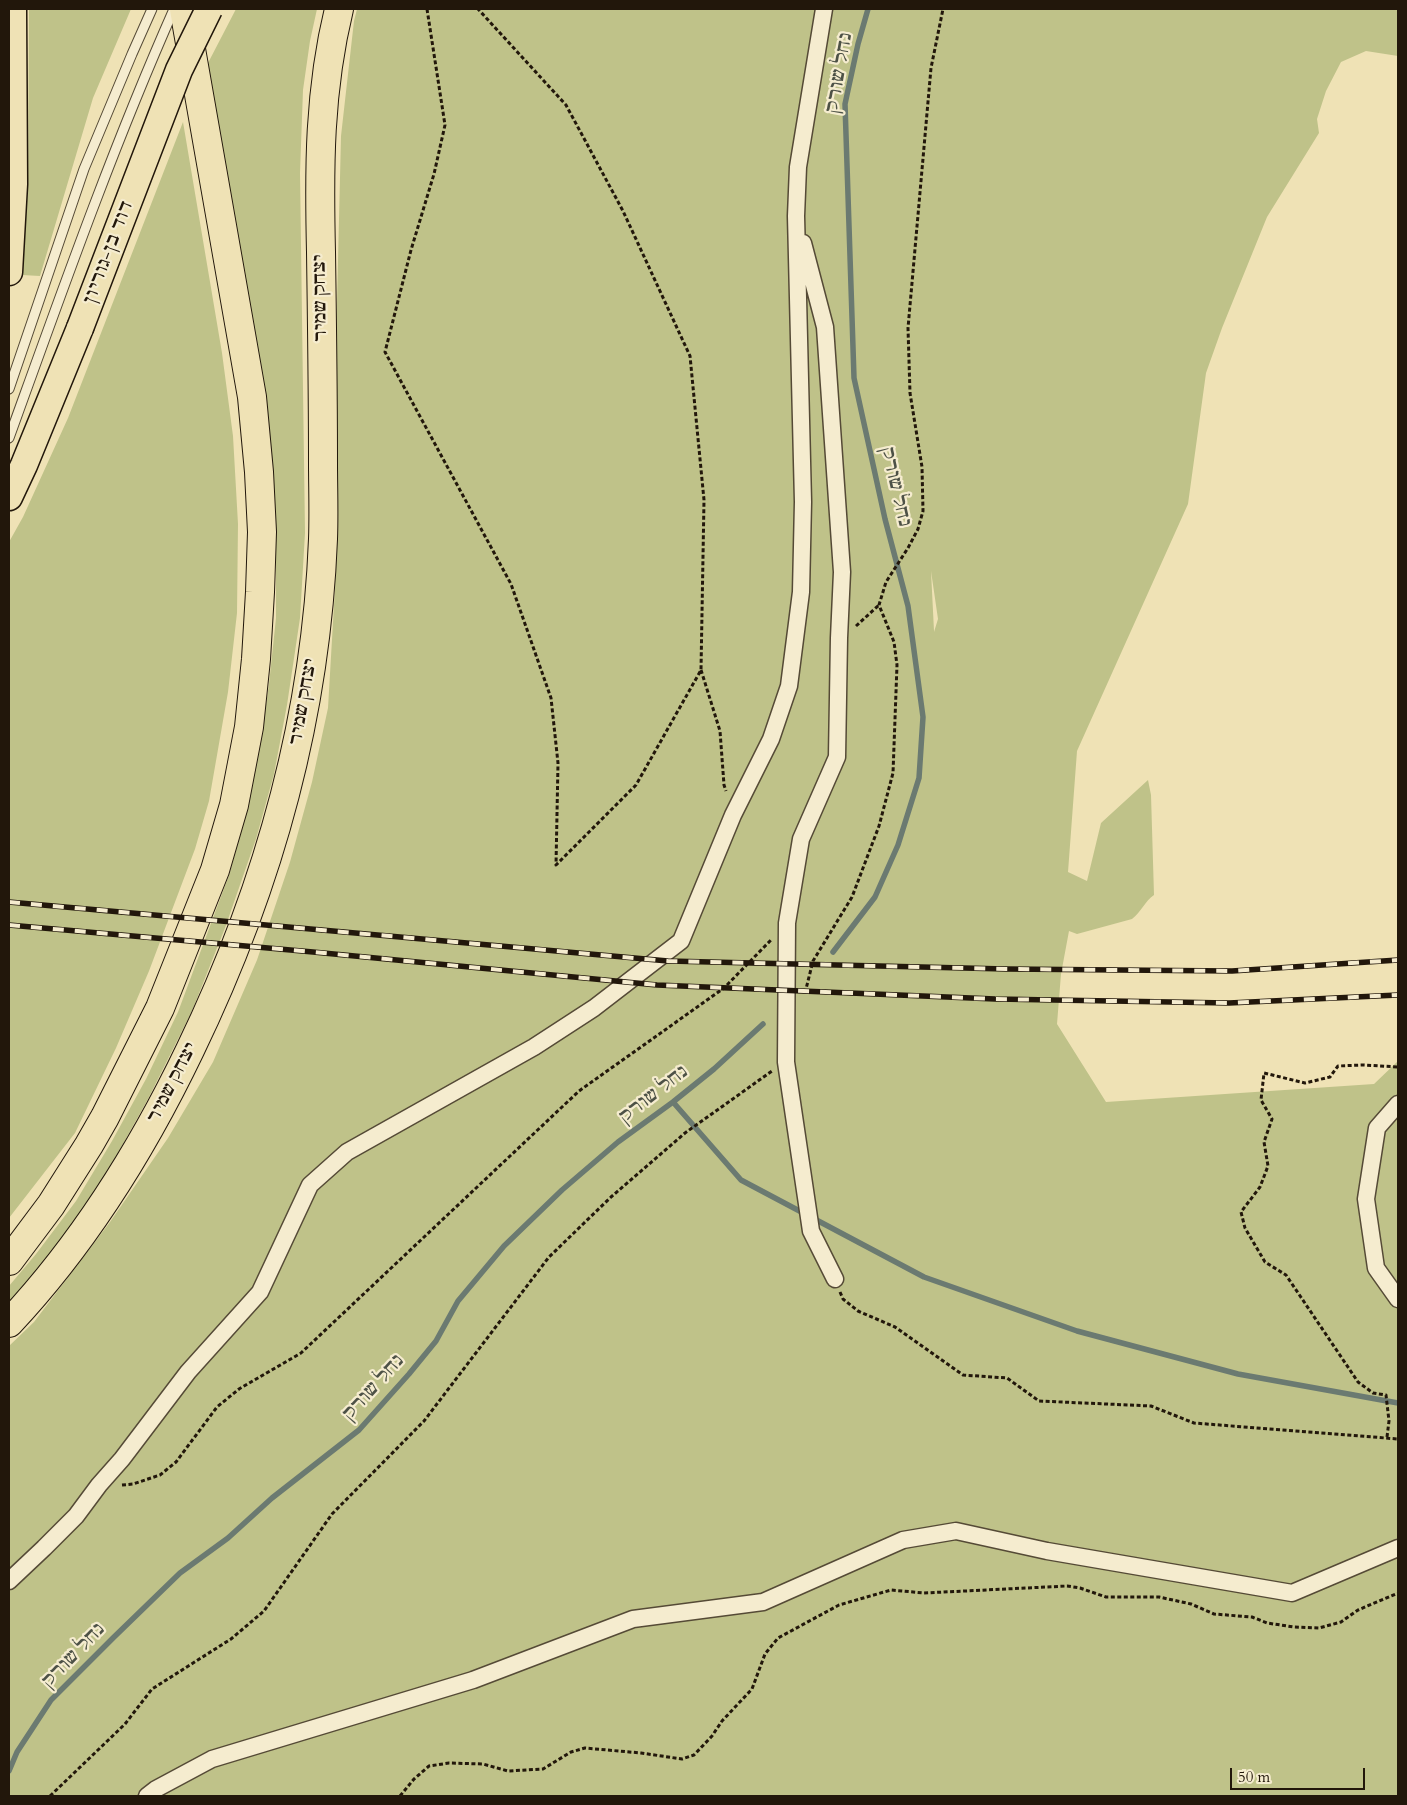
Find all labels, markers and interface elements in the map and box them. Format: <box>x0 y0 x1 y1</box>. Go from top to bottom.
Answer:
water label: נחל שורק <box>822 31 858 115</box>
street label: דוד בן-גוריון <box>79 198 139 308</box>
street label: יצחק שמיר <box>309 254 333 342</box>
water label: נחל שורק <box>875 445 915 529</box>
street label: יצחק שמיר <box>286 657 322 747</box>
street label: יצחק שמיר <box>143 1039 203 1127</box>
water label: נחל שורק <box>615 1061 693 1129</box>
water label: נחל שורק <box>339 1350 409 1426</box>
water label: נחל שורק <box>38 1619 110 1693</box>
scale bar <box>1232 1758 1367 1790</box>
text: 50 m <box>1238 1767 1270 1787</box>

